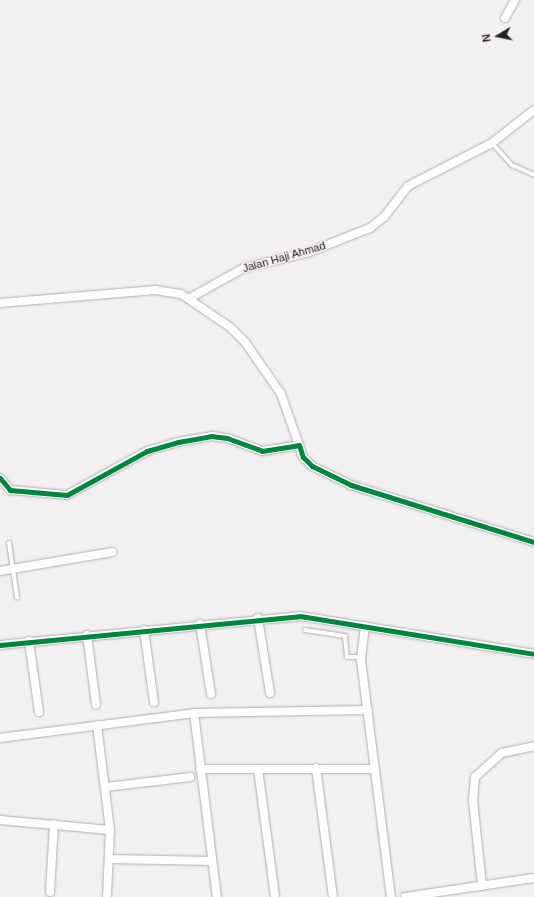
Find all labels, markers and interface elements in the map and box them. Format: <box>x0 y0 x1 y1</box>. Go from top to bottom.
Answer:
north arrow <box>478 16 518 56</box>
text: N <box>480 33 493 43</box>
street label: Jalan Haji Ahmad <box>241 239 327 275</box>

